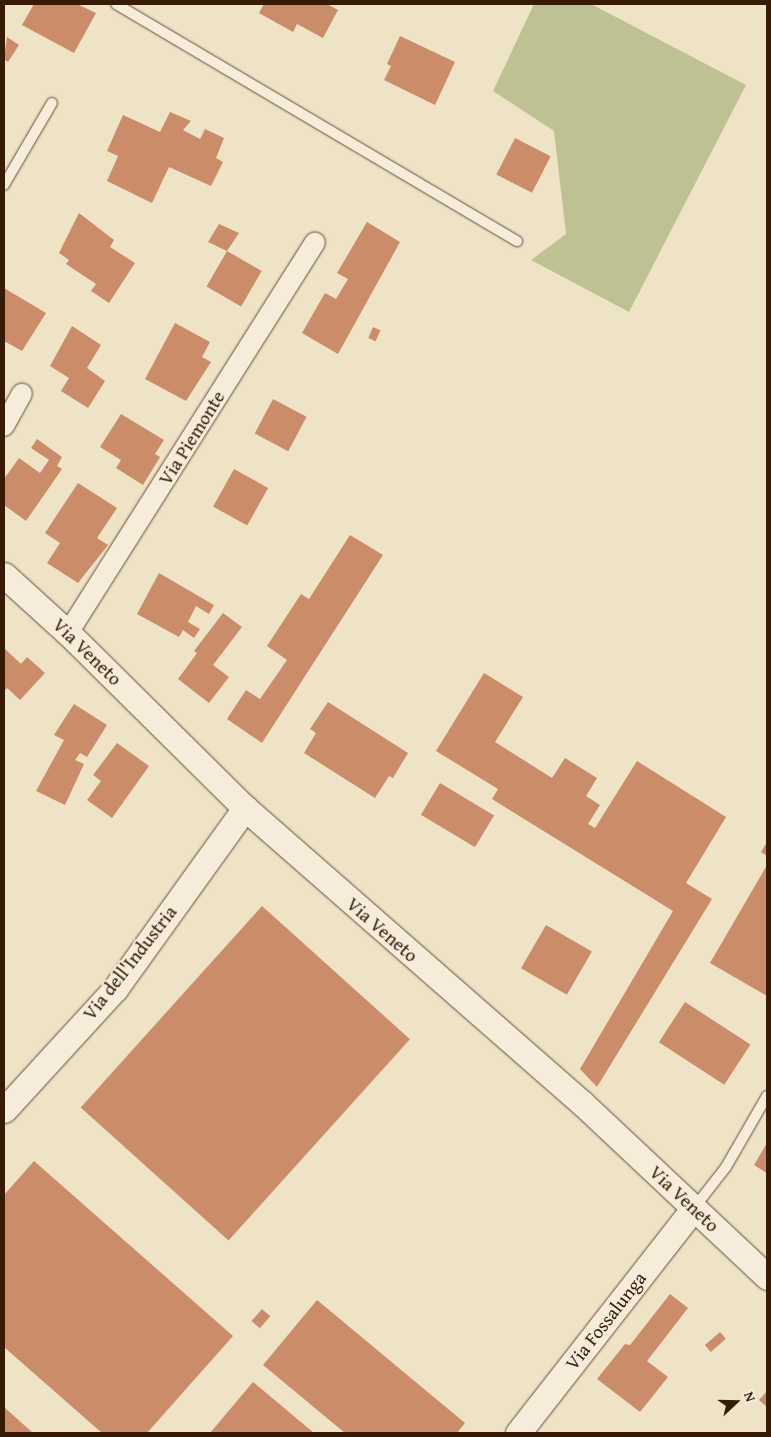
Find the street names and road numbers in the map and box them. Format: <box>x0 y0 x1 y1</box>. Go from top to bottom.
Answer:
street label: Via Piemonte <box>154 387 230 489</box>
street label: Via Veneto <box>48 614 126 690</box>
street label: Via Veneto <box>342 893 422 967</box>
street label: Via dell'Industria <box>78 901 182 1025</box>
street label: Via Veneto <box>644 1161 724 1237</box>
street label: Via Fossalunga <box>561 1268 651 1374</box>

